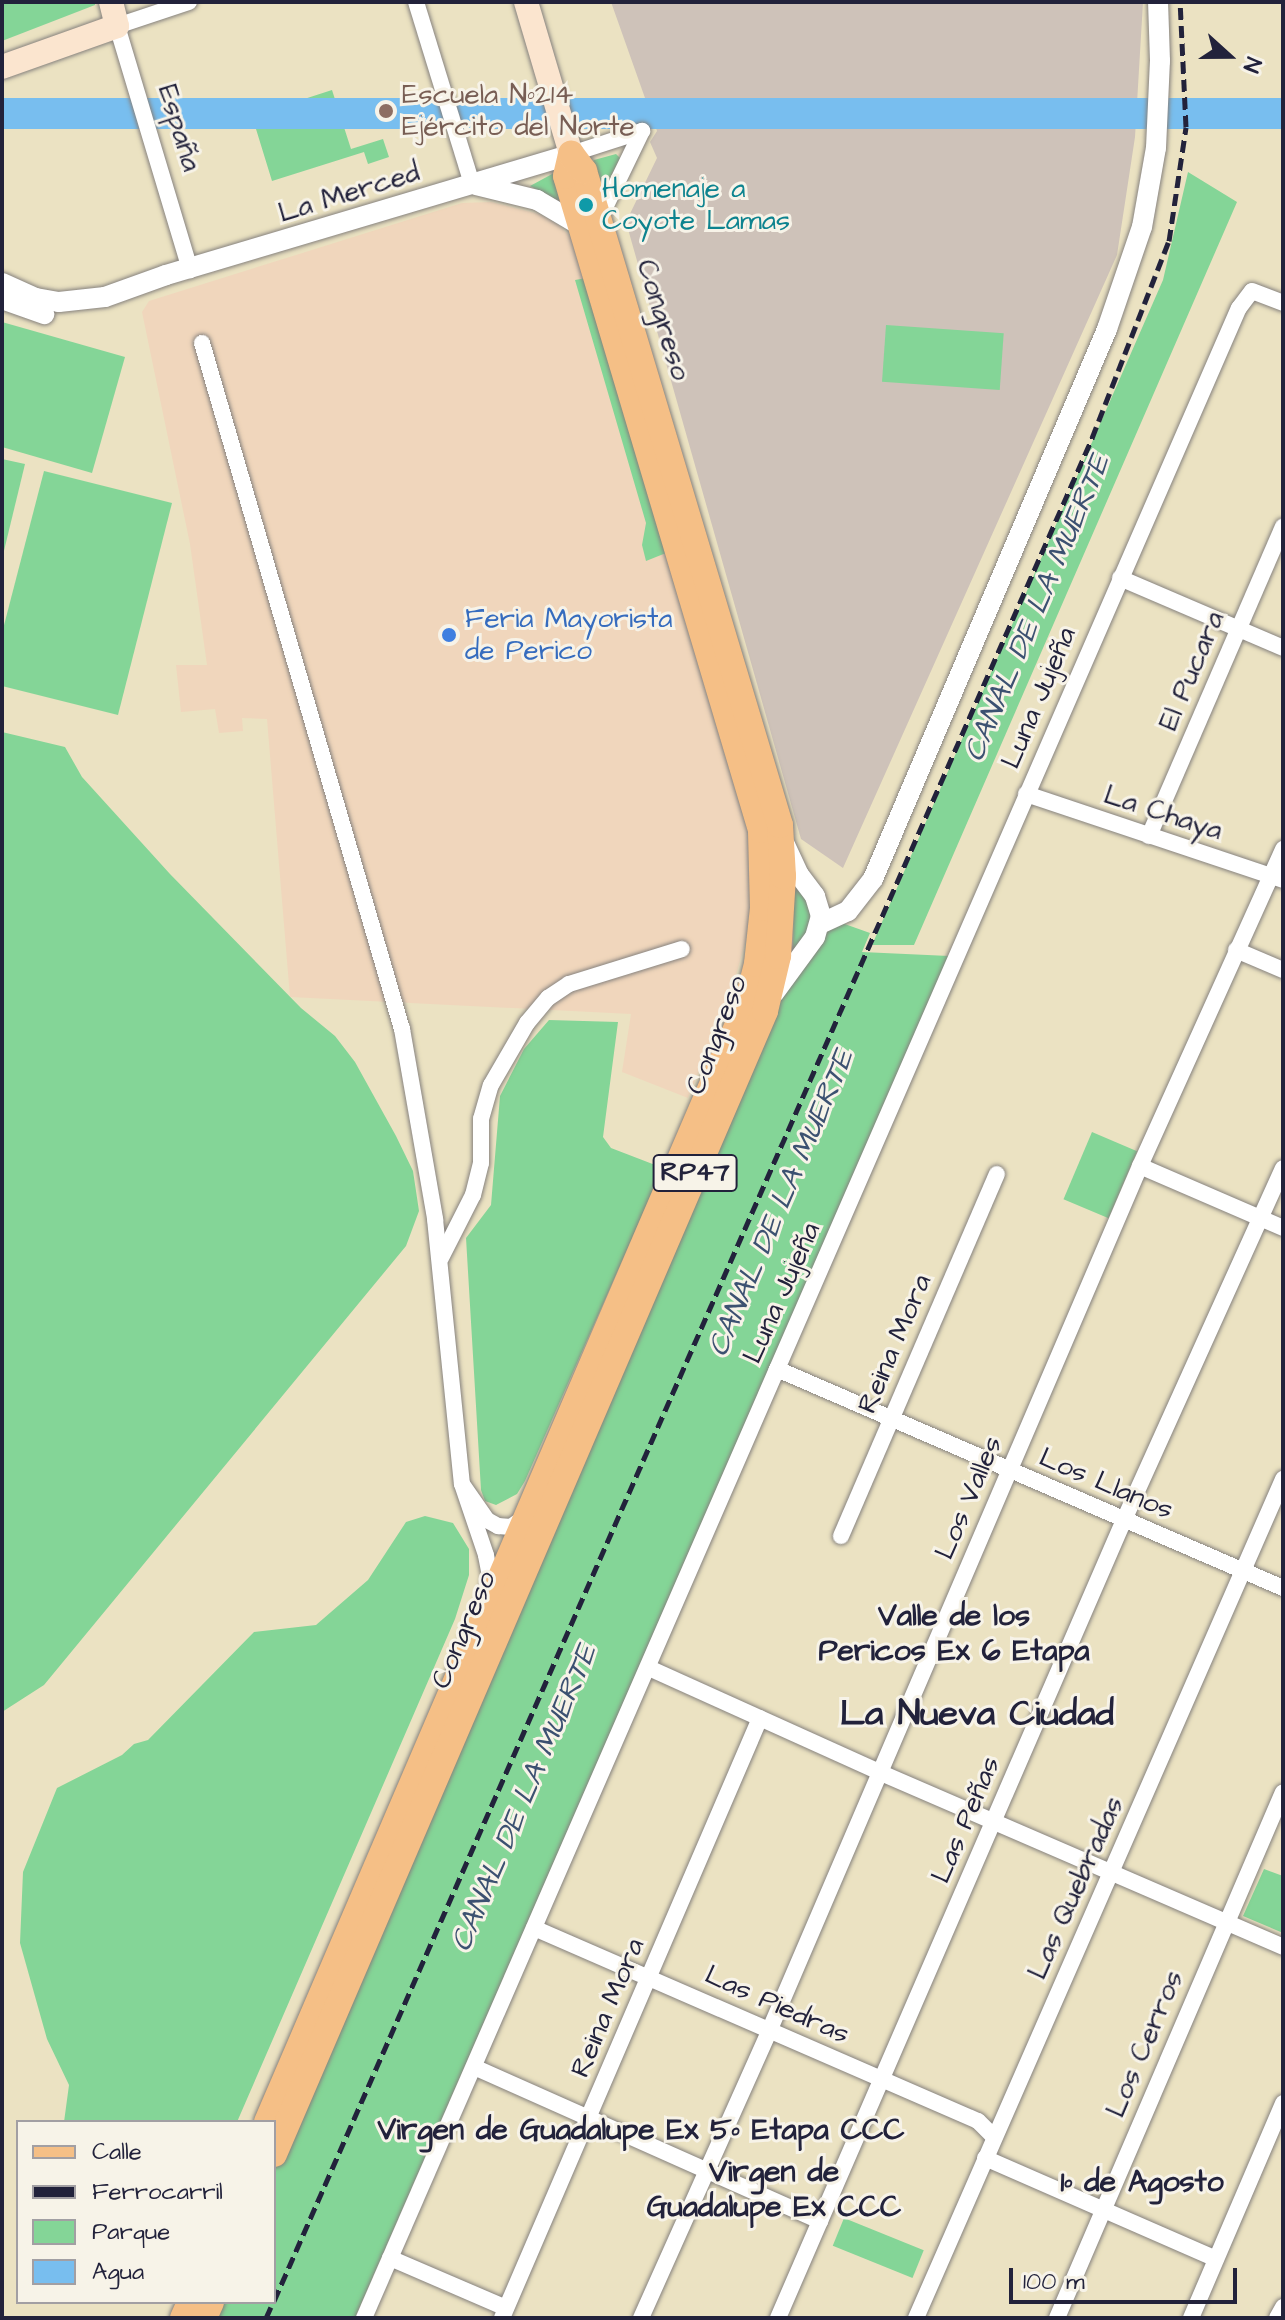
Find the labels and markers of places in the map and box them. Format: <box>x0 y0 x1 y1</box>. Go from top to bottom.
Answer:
place label: Escuela Nº214 Ejército del Norte <box>402 78 635 144</box>
marker: Escuela Nº214 Ejército del Norte <box>377 102 395 120</box>
place label: Homenaje a Coyote Lamas <box>602 172 790 238</box>
marker: Homenaje a Coyote Lamas <box>577 196 595 214</box>
place label: Feria Mayorista de Perico <box>465 602 673 668</box>
marker: Feria Mayorista de Perico <box>440 626 458 644</box>

